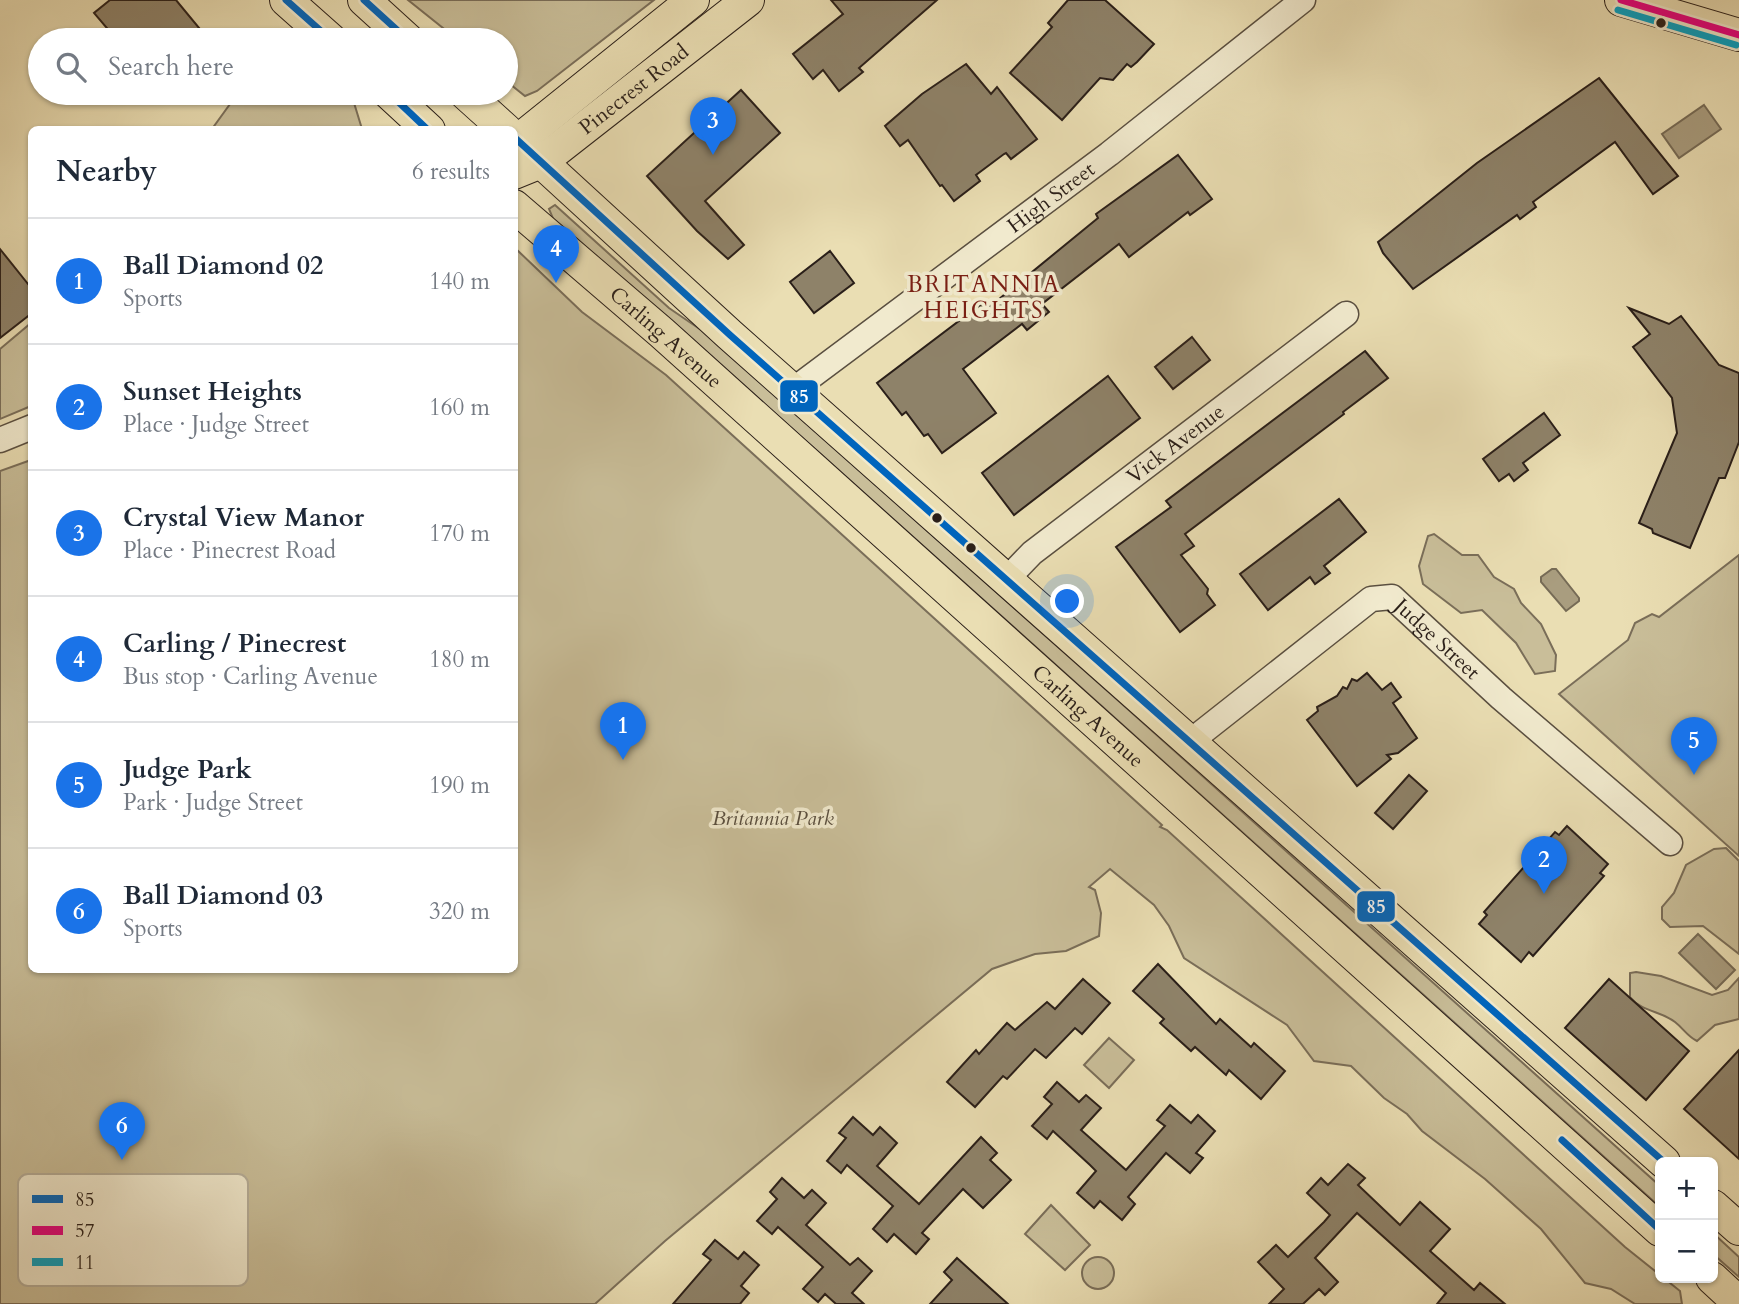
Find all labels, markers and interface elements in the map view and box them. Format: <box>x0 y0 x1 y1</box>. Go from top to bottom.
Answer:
unlabelled marker <box>1654 16 1668 30</box>
search box <box>28 28 518 105</box>
street label: Pinecrest Road <box>573 37 695 141</box>
icon: search <box>52 48 90 86</box>
text: Search here <box>108 49 234 84</box>
pin: 3 <box>690 97 736 155</box>
text: Nearby <box>56 151 157 192</box>
street label: High Street <box>1001 155 1101 240</box>
text: 6 results <box>412 156 490 187</box>
pin: 4 <box>533 225 579 283</box>
text: Ball Diamond 02 <box>123 248 323 283</box>
text: 1 <box>73 266 85 297</box>
text: 140 m <box>429 266 490 297</box>
district label: BRITANNIA HEIGHTS <box>907 269 1061 326</box>
street label: Carling Avenue <box>603 280 729 395</box>
text: Sports <box>123 283 183 314</box>
text: Sunset Heights <box>123 374 302 409</box>
line badge: 85 <box>779 379 819 413</box>
text: 85 <box>789 384 809 410</box>
text: 2 <box>73 392 85 423</box>
text: 160 m <box>429 392 490 423</box>
street label: Vick Avenue <box>1121 397 1230 490</box>
text: Place · Judge Street <box>123 409 309 440</box>
text: Crystal View Manor <box>123 500 364 535</box>
unlabelled marker <box>930 511 944 525</box>
text: 3 <box>73 518 85 549</box>
text: 170 m <box>429 518 490 549</box>
text: Place · Pinecrest Road <box>123 535 336 566</box>
unlabelled marker <box>964 541 978 555</box>
your location <box>1050 584 1084 618</box>
street label: Judge Street <box>1386 590 1487 686</box>
text: Carling / Pinecrest <box>123 626 346 661</box>
text: 4 <box>73 644 85 675</box>
text: 180 m <box>429 644 490 675</box>
street label: Carling Avenue <box>1026 658 1150 774</box>
text: Bus stop · Carling Avenue <box>123 661 378 692</box>
pin: 1 <box>600 702 646 760</box>
pin: 5 <box>1671 717 1717 775</box>
text: Judge Park <box>123 752 252 787</box>
text: 5 <box>73 770 85 801</box>
text: 190 m <box>429 770 490 801</box>
text: Park · Judge Street <box>123 787 303 818</box>
park label: Britannia Park <box>712 804 835 833</box>
pin: 2 <box>1521 836 1567 894</box>
text: Ball Diamond 03 <box>123 878 323 913</box>
line badge: 85 <box>1356 890 1396 923</box>
text: 85 <box>1366 894 1386 920</box>
text: 6 <box>73 896 85 927</box>
text: 320 m <box>429 896 490 927</box>
text: Sports <box>123 913 183 944</box>
pin: 6 <box>99 1102 145 1160</box>
map controls <box>1655 1157 1718 1283</box>
button: + <box>1655 1157 1718 1220</box>
legend <box>18 1174 248 1286</box>
text: 85 <box>75 1187 94 1213</box>
text: 57 <box>75 1218 95 1244</box>
button: − <box>1655 1220 1718 1283</box>
text: 11 <box>75 1250 94 1276</box>

